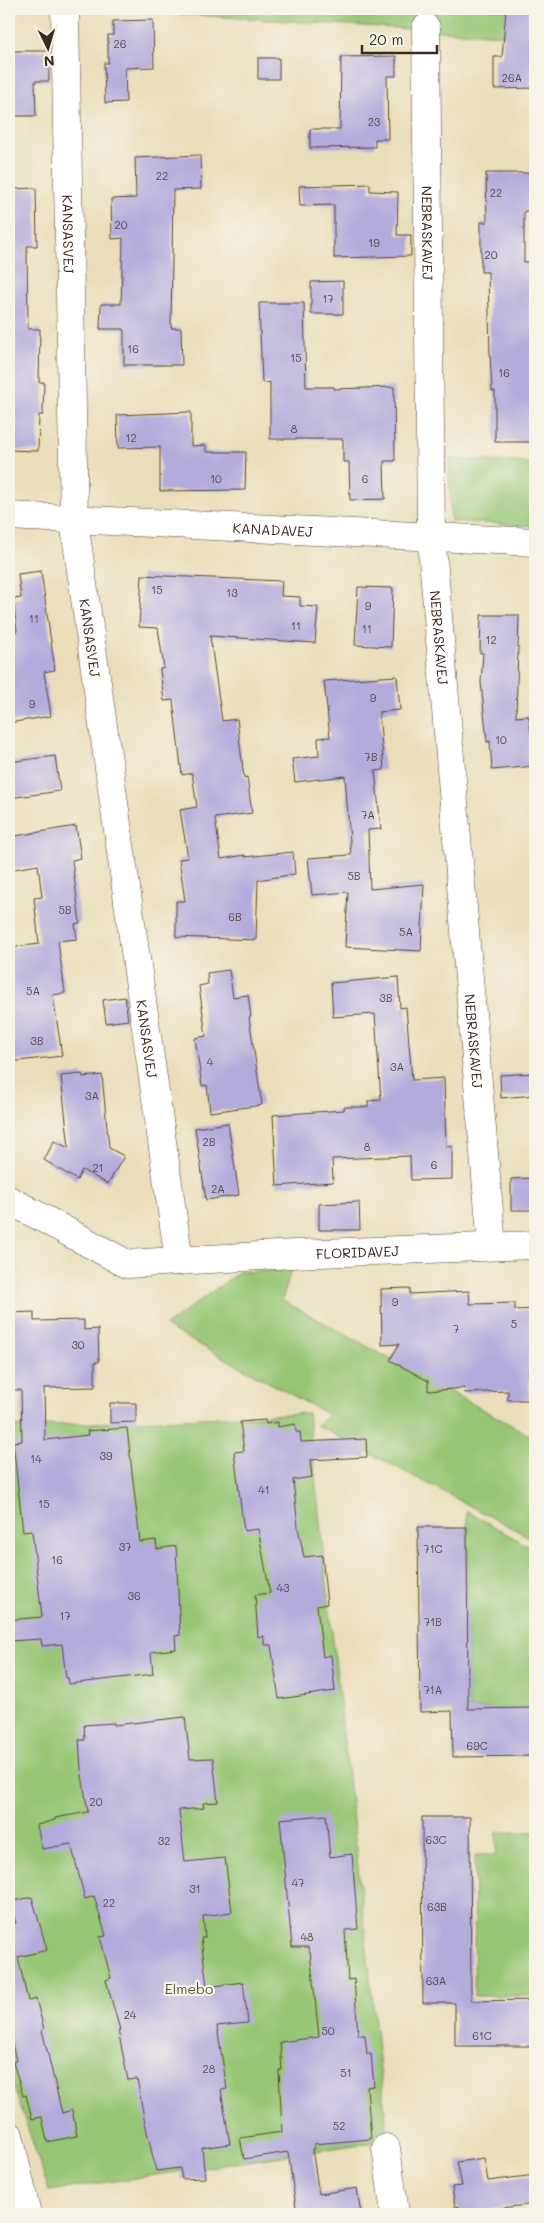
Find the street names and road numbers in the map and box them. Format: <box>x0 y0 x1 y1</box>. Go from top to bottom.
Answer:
street label: NEBRASKAVEJ <box>418 186 438 281</box>
street label: KANSASVEJ <box>59 194 79 274</box>
street label: KANADAVEJ <box>232 518 314 541</box>
street label: NEBRASKAVEJ <box>426 590 453 686</box>
street label: KANSASVEJ <box>76 597 106 678</box>
street label: NEBRASKAVEJ <box>461 993 488 1089</box>
street label: KANSASVEJ <box>133 998 162 1079</box>
street label: FLORIDAVEJ <box>315 1241 400 1263</box>

